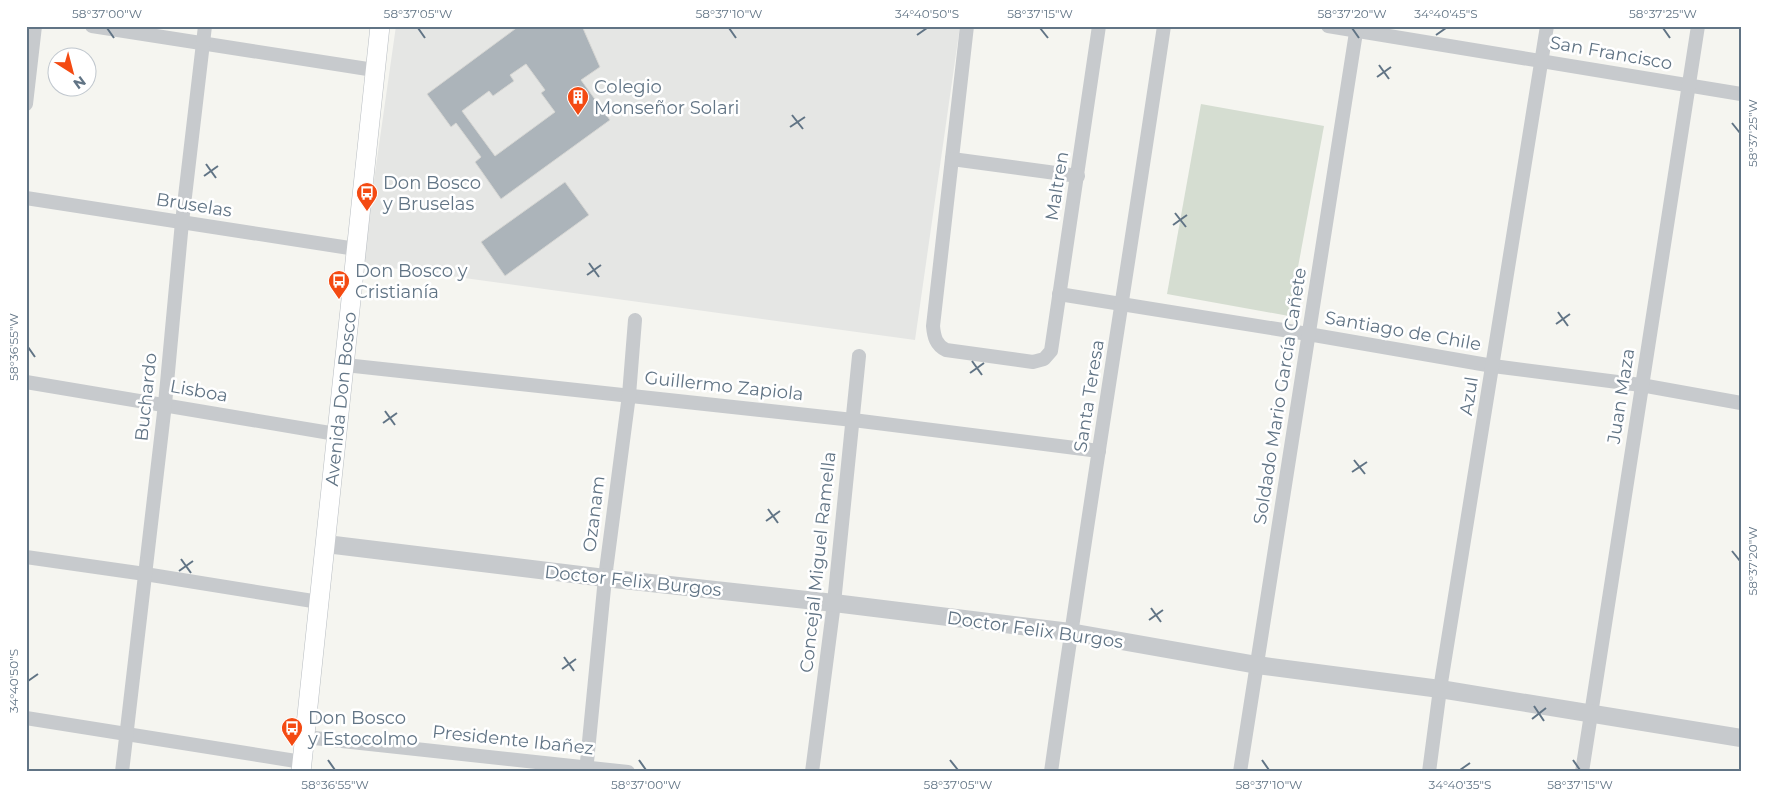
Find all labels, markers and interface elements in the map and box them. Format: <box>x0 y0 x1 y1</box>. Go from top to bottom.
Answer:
text: 58°37'00"W <box>72 6 142 21</box>
text: 58°37'05"W <box>384 6 452 21</box>
text: 58°37'10"W <box>696 6 762 21</box>
text: 34°40'50"S <box>895 6 959 21</box>
text: 58°37'15"W <box>1007 6 1073 21</box>
text: 58°37'20"W <box>1317 6 1387 21</box>
text: 34°40'45"S <box>1414 6 1478 21</box>
text: 58°37'25"W <box>1629 6 1697 21</box>
street label: San Francisco <box>1548 31 1674 75</box>
north arrow <box>48 48 98 98</box>
text: N <box>70 72 90 93</box>
place label: Colegio Monseñor Solari <box>594 76 739 119</box>
building icon: Colegio Monseñor Solari <box>566 85 590 116</box>
text: 58°37'25"W <box>1745 99 1760 167</box>
street label: Maltren <box>1041 150 1073 222</box>
place label: Don Bosco y Bruselas <box>382 172 481 215</box>
bus stop icon: Don Bosco y Bruselas <box>355 181 379 212</box>
street label: Bruselas <box>154 188 234 222</box>
place label: Don Bosco y Cristianía <box>355 260 468 303</box>
street label: Soldado Mario García Cañete <box>1249 266 1311 526</box>
bus stop icon: Don Bosco y Cristianía <box>327 269 351 300</box>
street label: Santiago de Chile <box>1323 306 1483 356</box>
street label: Avenida Don Bosco <box>321 311 361 487</box>
text: 58°36'55"W <box>6 313 21 381</box>
street label: Santa Teresa <box>1069 338 1109 454</box>
street label: Juan Maza <box>1602 347 1639 446</box>
street label: Buchardo <box>130 352 162 442</box>
street label: Guillermo Zapiola <box>643 367 805 405</box>
street label: Lisboa <box>168 375 230 407</box>
street label: Azul <box>1455 375 1483 417</box>
street label: Concejal Miguel Ramella <box>795 450 841 674</box>
street label: Ozanam <box>578 475 610 553</box>
text: 58°37'20"W <box>1745 526 1760 596</box>
street label: Doctor Felix Burgos <box>544 561 723 601</box>
street label: Doctor Felix Burgos <box>946 607 1125 653</box>
text: 34°40'50"S <box>6 649 21 713</box>
place label: Don Bosco y Estocolmo <box>307 707 418 750</box>
bus stop icon: Don Bosco y Estocolmo <box>280 716 304 747</box>
street label: Presidente Ibañez <box>431 721 595 759</box>
text: 58°36'55"W <box>301 777 369 792</box>
text: 58°37'00"W <box>611 777 681 792</box>
text: 58°37'05"W <box>924 777 992 792</box>
text: 58°37'10"W <box>1236 777 1302 792</box>
text: 34°40'35"S <box>1429 777 1491 792</box>
text: 58°37'15"W <box>1547 777 1613 792</box>

